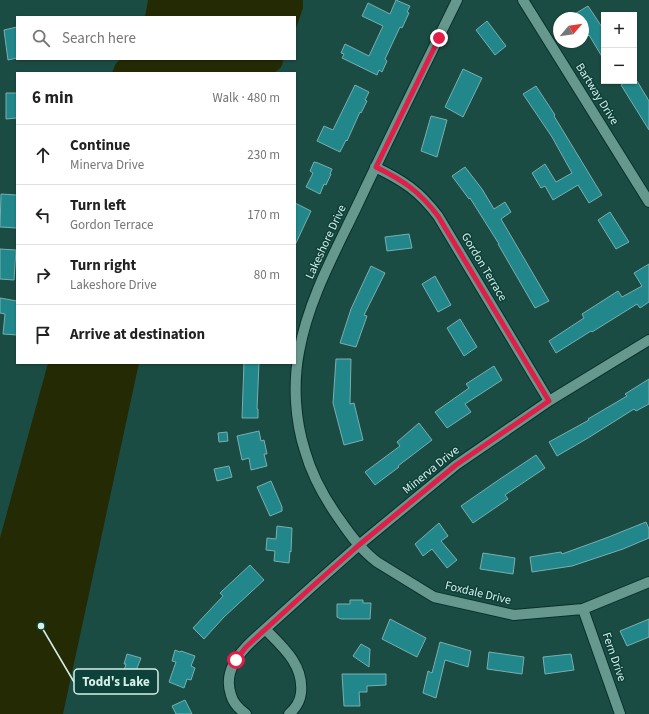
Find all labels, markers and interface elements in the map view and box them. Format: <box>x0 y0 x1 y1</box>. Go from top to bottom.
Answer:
north arrow <box>553 12 589 48</box>
map controls <box>601 12 637 84</box>
button: + <box>601 12 637 48</box>
search box <box>16 16 296 60</box>
icon: search <box>30 27 52 49</box>
text: Search here <box>62 28 136 49</box>
route end <box>430 29 448 47</box>
button: − <box>601 48 637 84</box>
street label: Bartway Drive <box>571 60 623 128</box>
text: 6 min <box>32 86 73 110</box>
text: Walk · 480 m <box>212 89 280 107</box>
text: Continue <box>70 135 130 156</box>
icon: ahead <box>32 144 54 166</box>
text: 230 m <box>247 146 280 164</box>
text: Minerva Drive <box>70 156 144 174</box>
text: Turn left <box>70 195 126 216</box>
street label: Lakeshore Drive <box>301 202 351 282</box>
icon: left <box>32 204 54 226</box>
text: 170 m <box>247 206 280 224</box>
text: Gordon Terrace <box>70 216 153 234</box>
street label: Gordon Terrace <box>457 230 511 304</box>
text: Turn right <box>70 255 136 276</box>
icon: right <box>32 264 54 286</box>
text: 80 m <box>254 266 280 284</box>
text: Lakeshore Drive <box>70 276 157 294</box>
icon: arrive <box>32 324 54 346</box>
text: Arrive at destination <box>70 324 205 345</box>
street label: Minerva Drive <box>399 442 463 498</box>
street label: Foxdale Drive <box>443 577 513 609</box>
street label: Fern Drive <box>598 630 630 684</box>
route start <box>227 651 245 669</box>
callout: Todd's Lake <box>74 669 158 694</box>
text: Todd's Lake <box>82 673 150 691</box>

